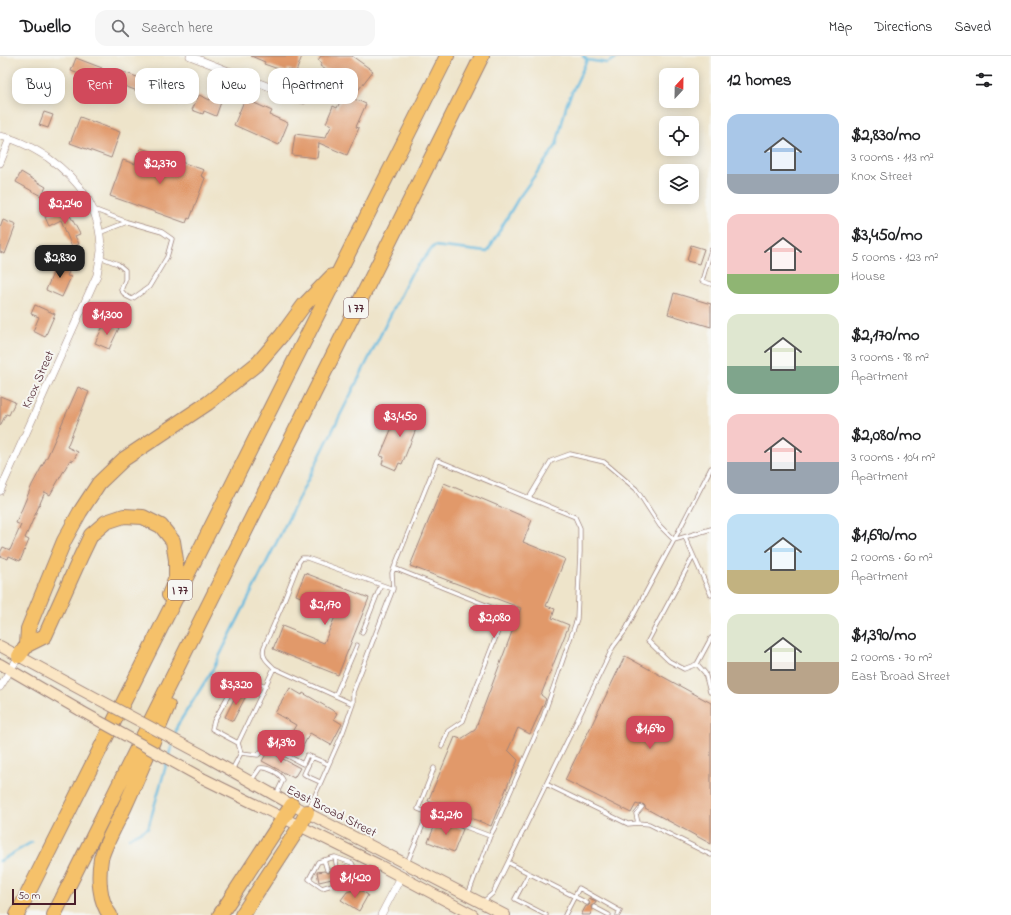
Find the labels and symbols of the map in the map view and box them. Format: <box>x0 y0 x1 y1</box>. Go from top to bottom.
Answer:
north arrow <box>659 68 699 108</box>
pin: $2,370 <box>127 151 193 185</box>
pin: $2,240 <box>32 191 98 225</box>
pin: $2,830 <box>27 245 93 279</box>
road number: I 77 <box>344 298 368 318</box>
pin: $1,300 <box>74 302 140 336</box>
street label: Knox Street <box>17 347 60 411</box>
pin: $3,450 <box>367 404 433 438</box>
road number: I 77 <box>168 580 192 600</box>
pin: $2,170 <box>292 592 358 626</box>
pin: $2,080 <box>461 605 527 639</box>
pin: $3,320 <box>203 672 269 706</box>
pin: $1,690 <box>617 716 683 750</box>
pin: $1,390 <box>248 730 314 764</box>
street label: East Broad Street <box>283 780 380 843</box>
pin: $2,210 <box>413 802 479 836</box>
pin: $1,420 <box>322 865 388 899</box>
scale bar <box>12 887 76 906</box>

